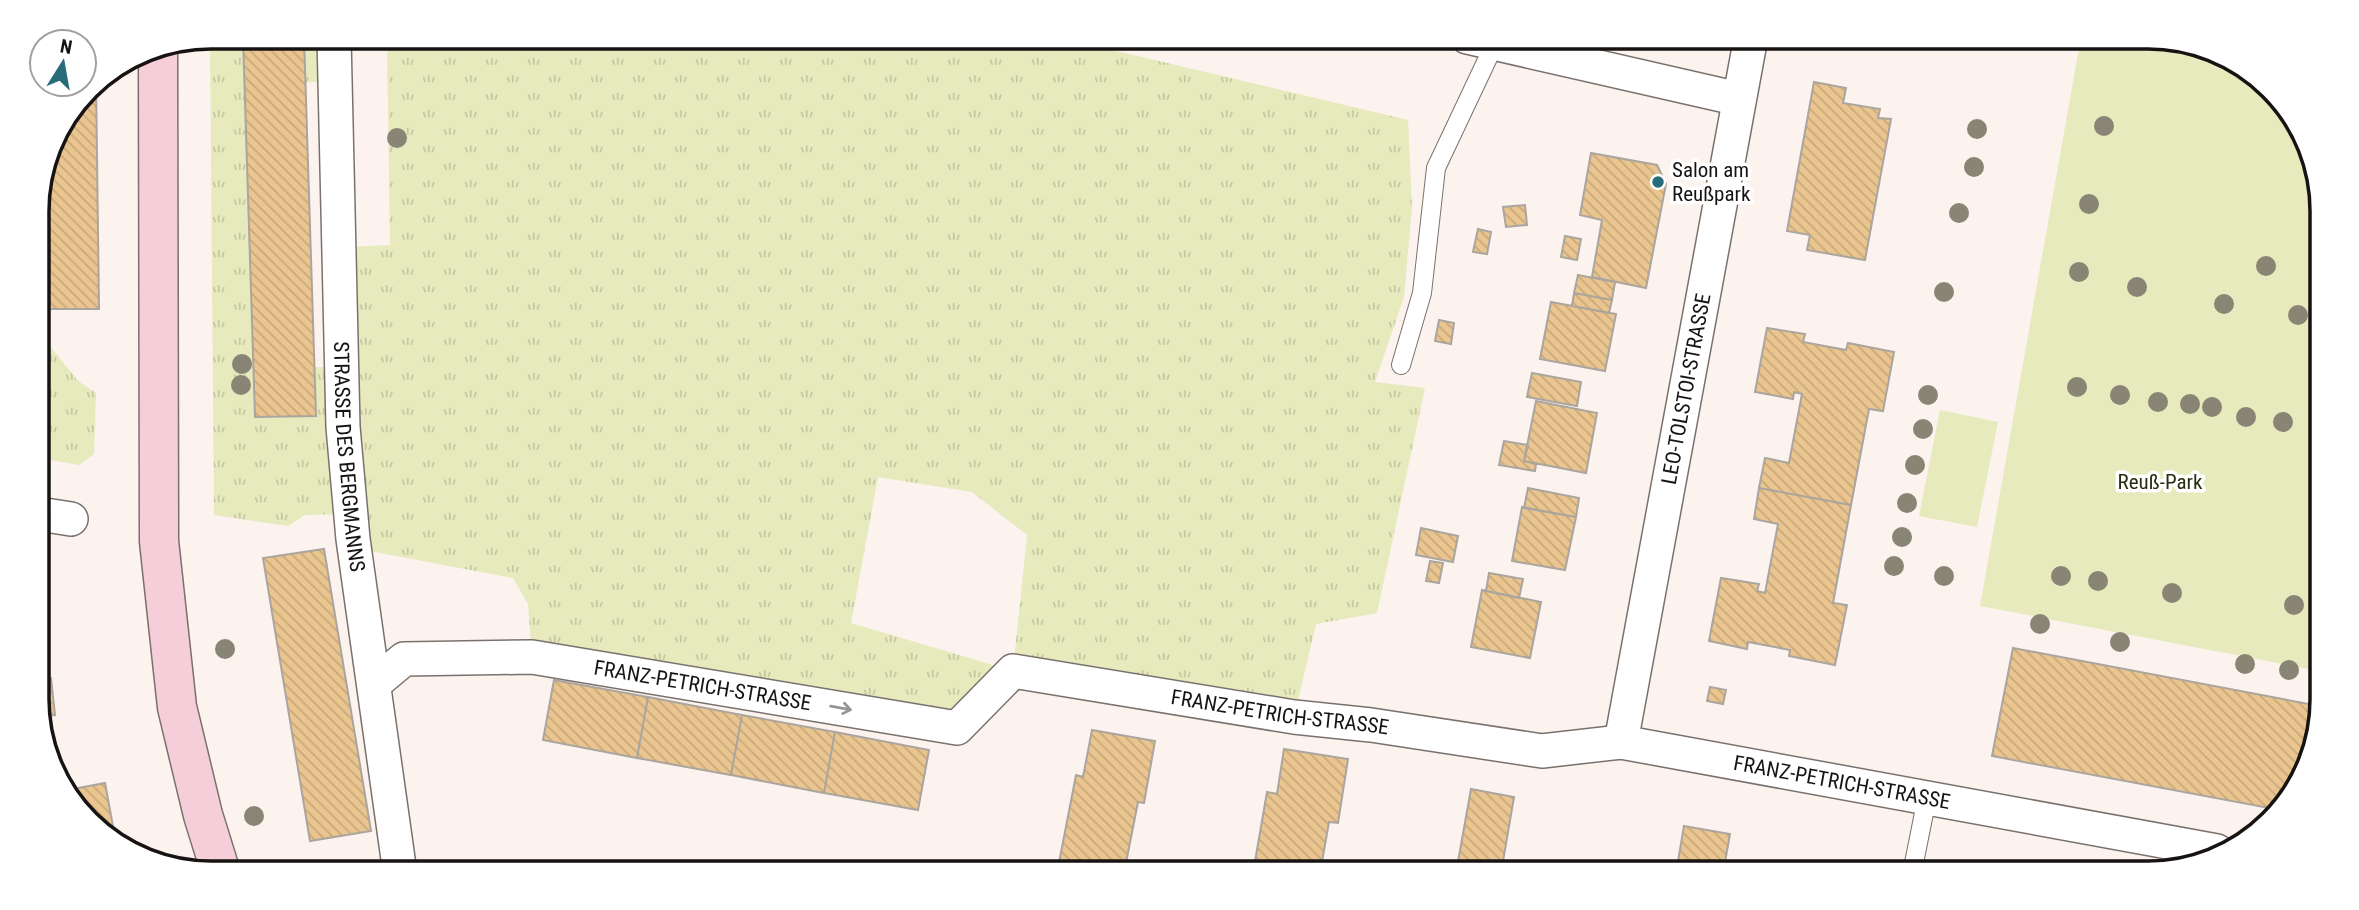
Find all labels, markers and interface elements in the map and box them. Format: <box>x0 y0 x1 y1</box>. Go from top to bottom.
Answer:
north arrow <box>28 28 98 98</box>
text: N <box>58 34 74 59</box>
place label: Salon am Reußpark <box>1672 158 1751 206</box>
marker: Salon am Reußpark <box>1650 174 1666 190</box>
street label: LEO-TOLSTOI-STRASSE <box>1657 292 1715 486</box>
street label: STRASSE DES BERGMANNS <box>329 341 369 573</box>
park label: Reuß-Park <box>2118 470 2203 494</box>
street label: FRANZ-PETRICH-STRASSE <box>592 656 813 715</box>
street label: FRANZ-PETRICH-STRASSE <box>1169 685 1390 740</box>
one-way arrow <box>829 702 852 715</box>
street label: FRANZ-PETRICH-STRASSE <box>1732 751 1952 814</box>

